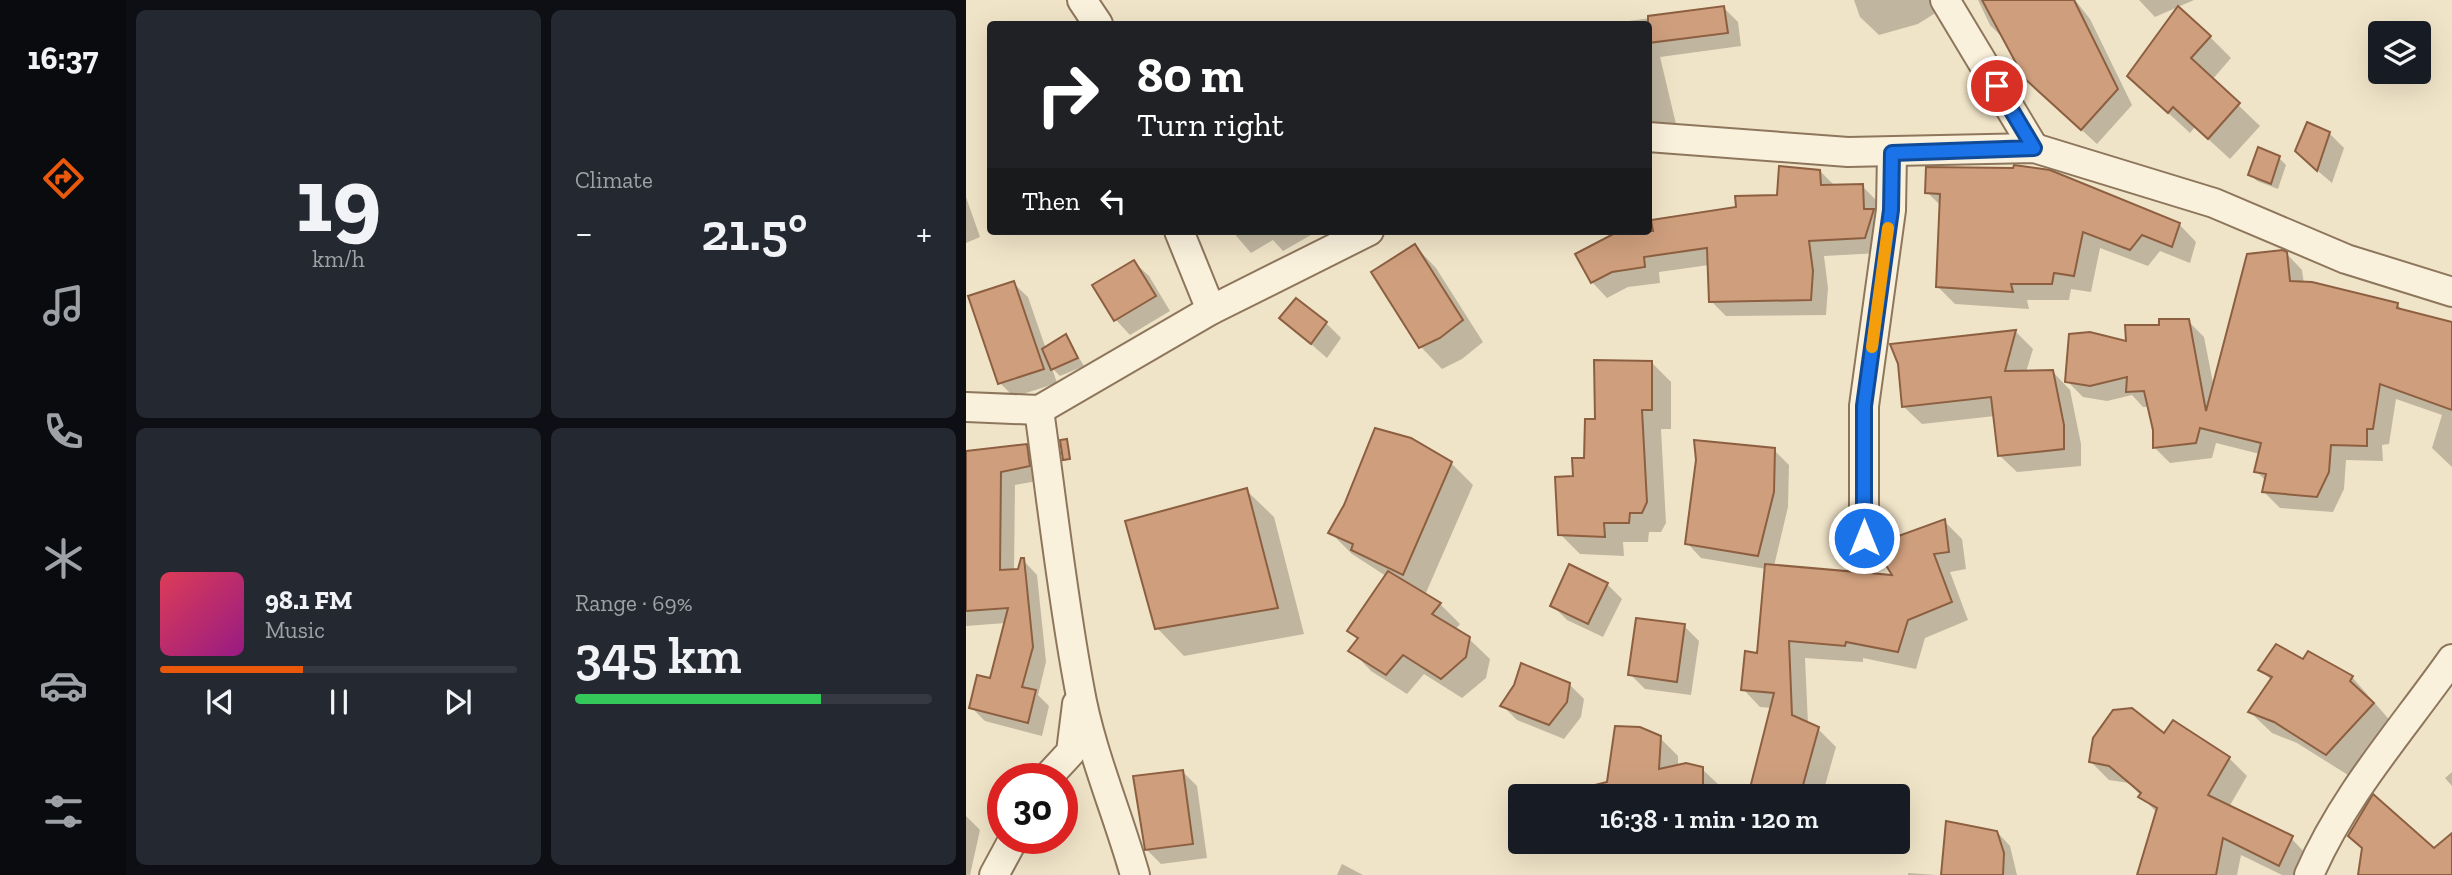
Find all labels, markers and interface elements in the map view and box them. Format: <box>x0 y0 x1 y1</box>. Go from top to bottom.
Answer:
map controls <box>2368 21 2431 84</box>
button: layers <box>2368 21 2431 84</box>
text: 16:37 <box>28 39 98 77</box>
text: 80 m <box>1137 46 1244 105</box>
icon: right <box>1022 49 1113 140</box>
pin <box>1967 56 2027 116</box>
icon: arrive <box>1978 67 2016 105</box>
text: Turn right <box>1137 106 1284 144</box>
text: 19 <box>296 145 381 254</box>
icon: directions <box>39 154 88 203</box>
text: Climate <box>575 166 653 194</box>
icon: left <box>1094 182 1132 220</box>
text: Then <box>1022 185 1080 217</box>
text: 21.5° <box>701 201 807 263</box>
text: − <box>575 210 593 256</box>
text: + <box>916 210 932 256</box>
text: km/h <box>312 245 365 273</box>
icon: music <box>39 281 88 330</box>
icon: phone <box>39 407 88 456</box>
position arrow <box>1827 501 1901 575</box>
icon: climate <box>39 534 88 583</box>
text: 98.1 FM <box>265 584 352 616</box>
text: Range · 69% <box>575 589 693 617</box>
text: Music <box>265 616 325 644</box>
text: 345 km <box>575 624 742 686</box>
icon: car <box>39 661 88 710</box>
icon: previous <box>201 683 239 721</box>
icon: pause <box>320 683 358 721</box>
icon: next <box>439 683 477 721</box>
speed limit sign: 30 <box>987 763 1078 854</box>
icon: filters <box>39 787 88 836</box>
text: 16:38 · 1 min · 120 m <box>1600 803 1818 835</box>

